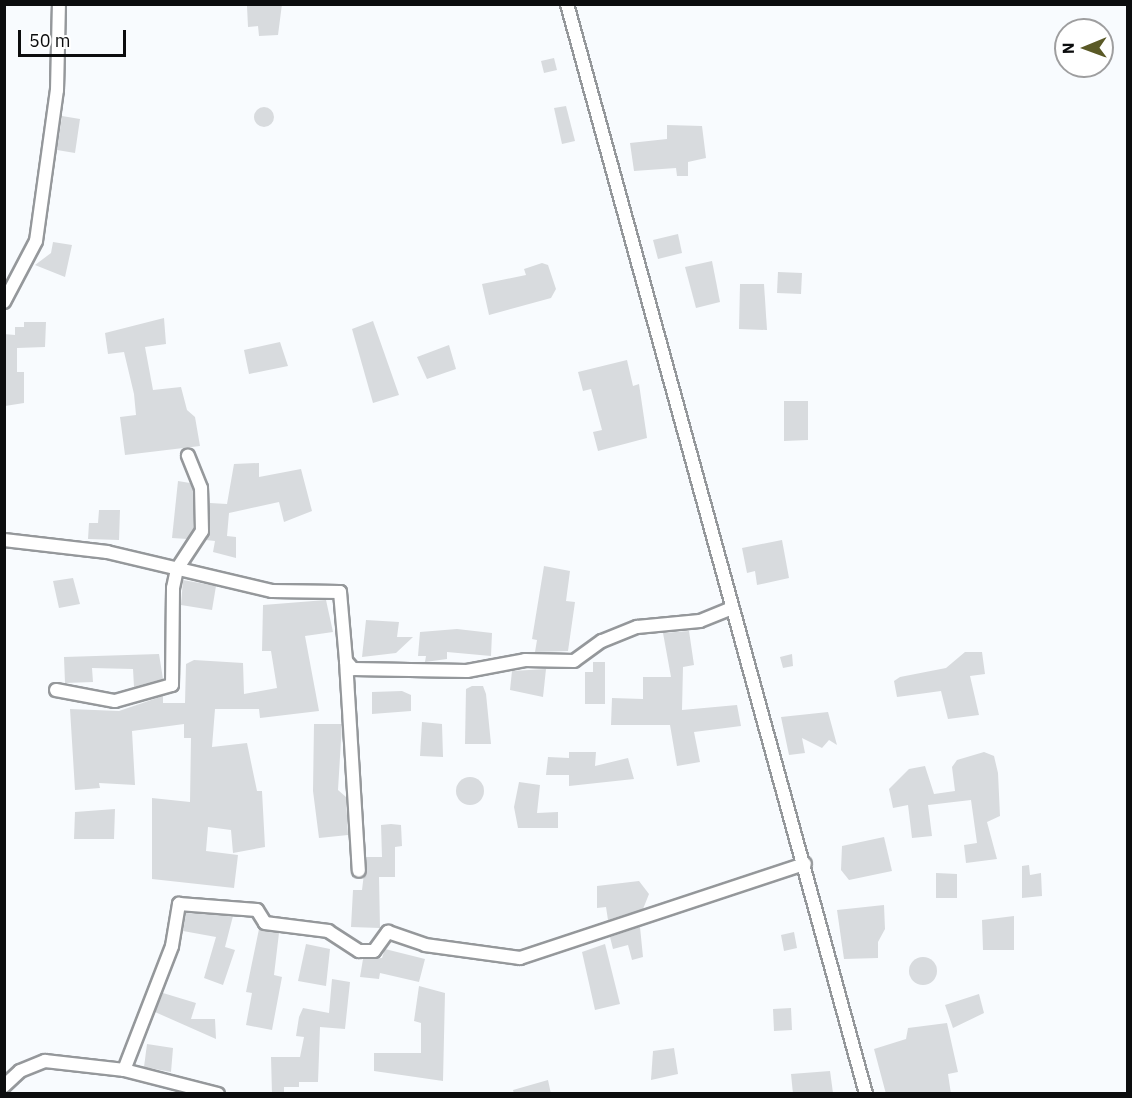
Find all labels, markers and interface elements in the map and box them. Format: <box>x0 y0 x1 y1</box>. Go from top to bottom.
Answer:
scale bar <box>21 18 129 56</box>
north arrow <box>1054 18 1114 78</box>
text: 50 m <box>29 29 71 52</box>
text: N <box>1058 42 1078 54</box>

